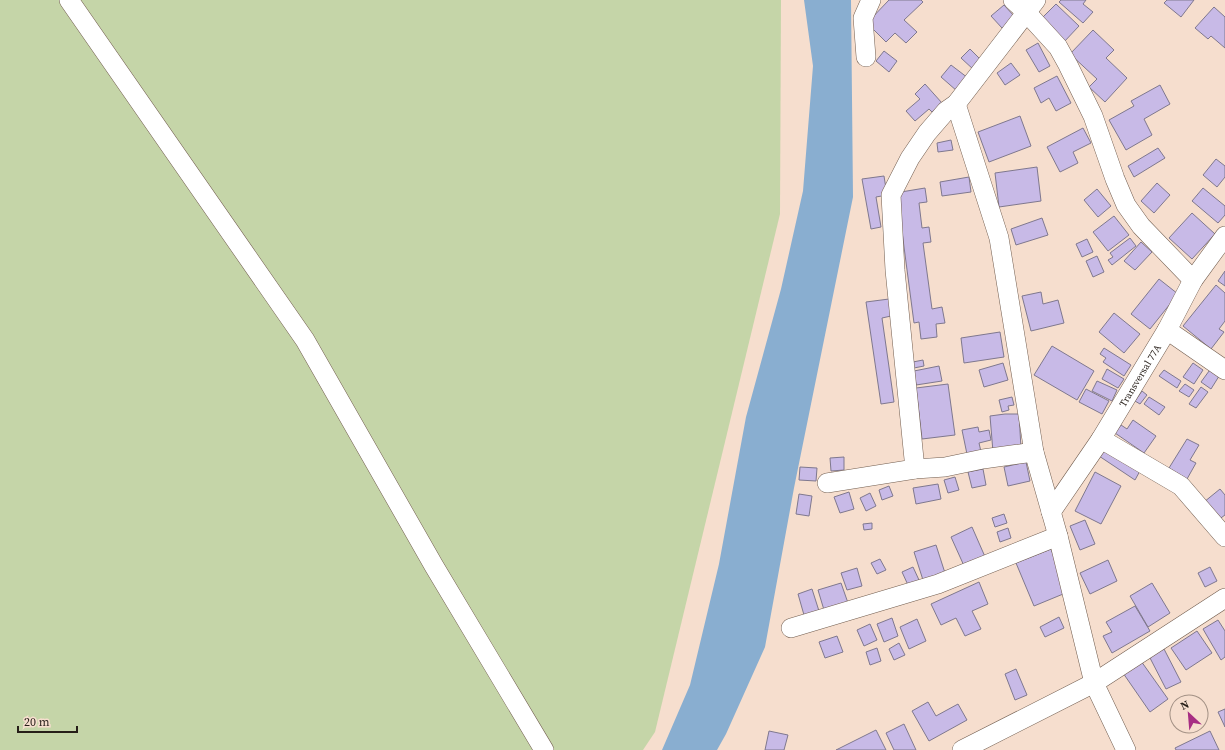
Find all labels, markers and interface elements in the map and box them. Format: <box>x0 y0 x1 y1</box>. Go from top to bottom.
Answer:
street label: Transversal 77A <box>1116 341 1164 409</box>
north arrow <box>1169 694 1209 734</box>
text: N <box>1178 697 1192 714</box>
scale bar <box>18 708 77 734</box>
text: 20 m <box>24 714 50 730</box>

